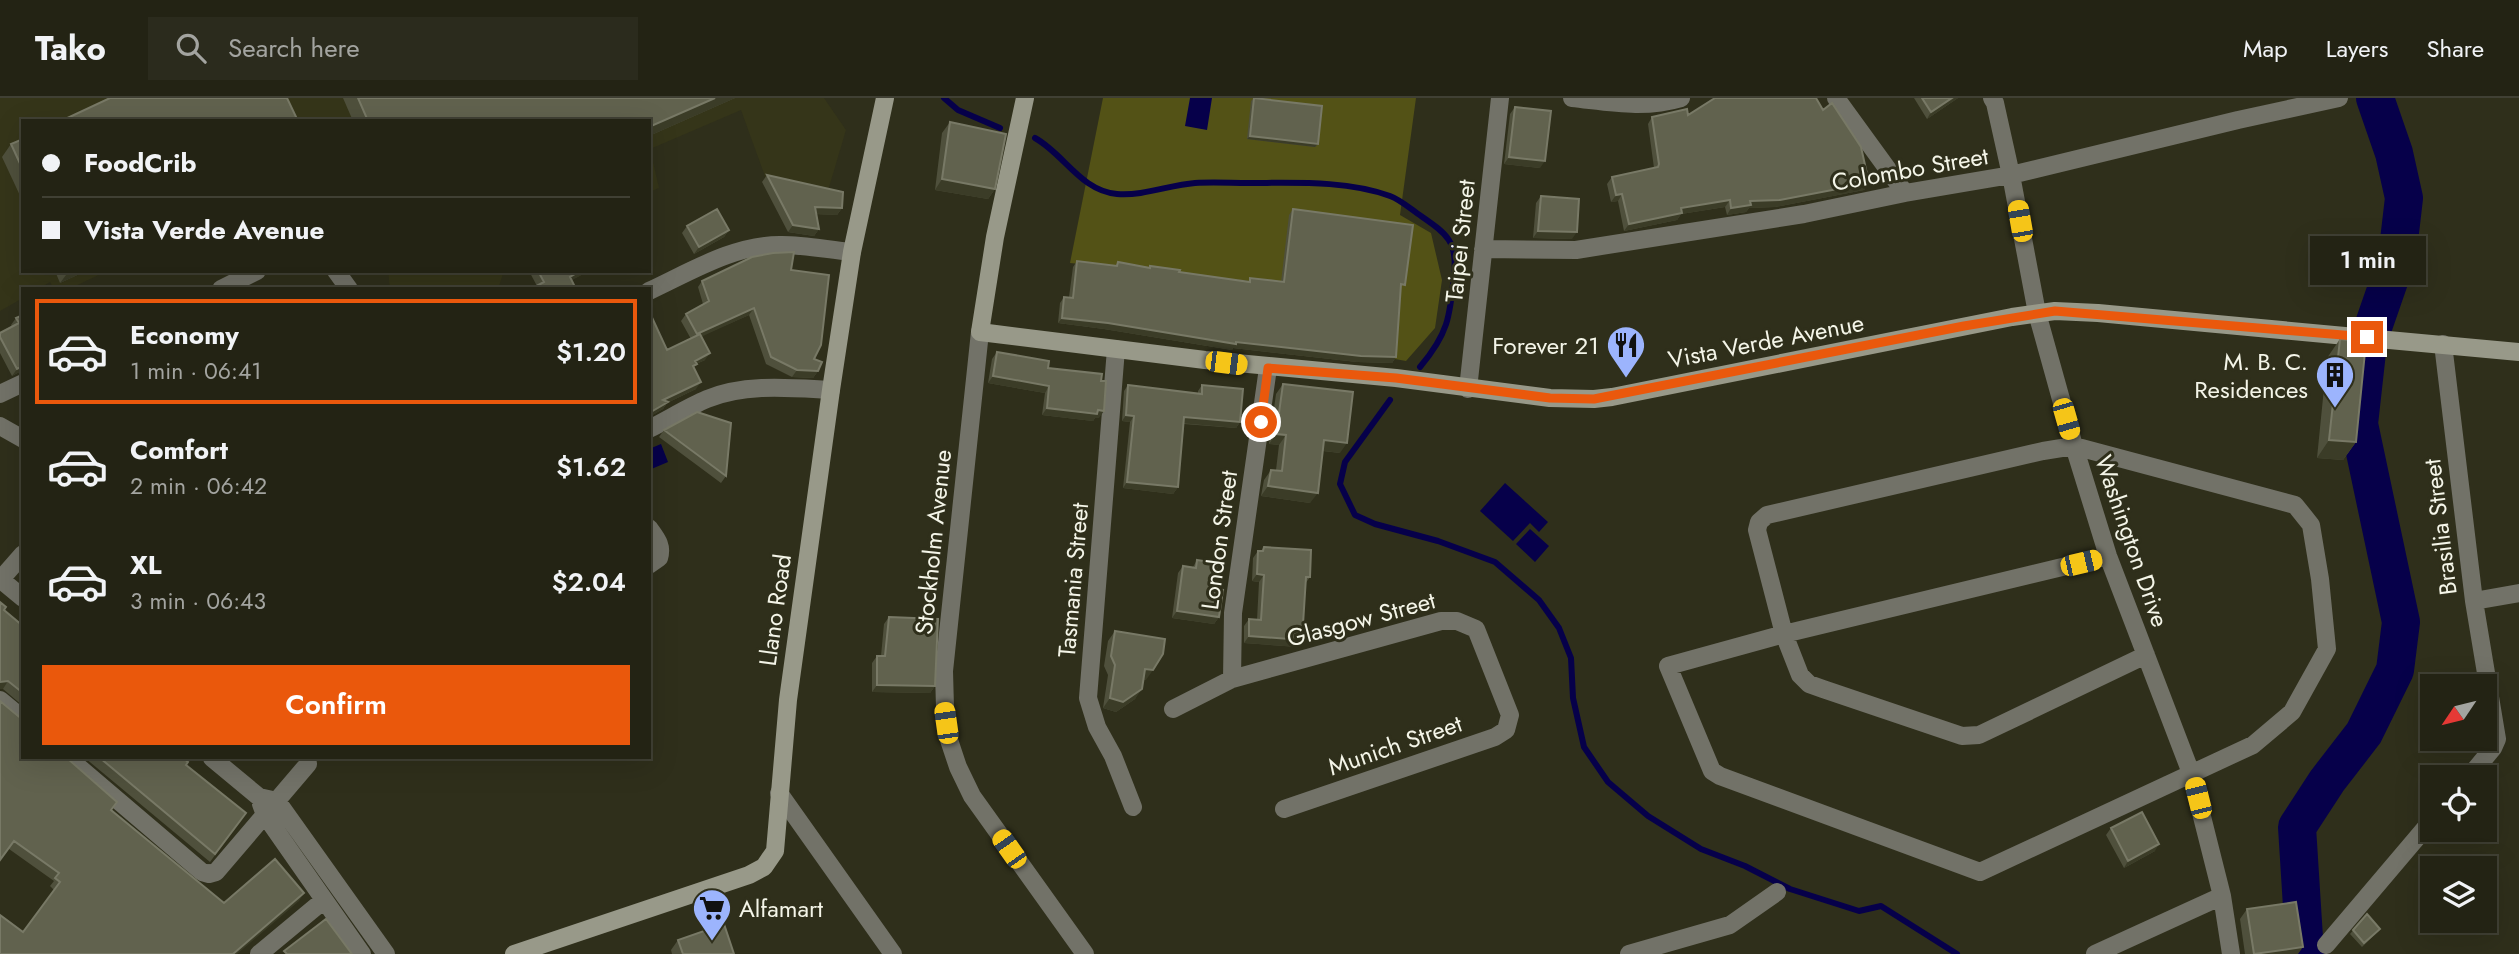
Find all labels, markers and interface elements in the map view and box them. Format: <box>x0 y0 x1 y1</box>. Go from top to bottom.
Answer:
search box <box>148 17 638 80</box>
text: Tako <box>35 25 106 72</box>
icon: search <box>172 29 210 67</box>
text: Search here <box>228 29 360 67</box>
text: Map <box>2243 31 2288 66</box>
text: Layers <box>2326 31 2388 66</box>
text: Share <box>2426 31 2484 66</box>
street label: Colombo Street <box>1829 138 1991 200</box>
text: FoodCrib <box>84 144 196 182</box>
street label: Taipei Street <box>1436 178 1484 304</box>
car <box>2007 198 2034 244</box>
text: Vista Verde Avenue <box>84 211 324 249</box>
callout: 1 min <box>2309 236 2425 285</box>
text: 1 min <box>2340 243 2396 277</box>
street label: Vista Verde Avenue <box>1665 305 1867 377</box>
text: Economy <box>130 316 239 354</box>
icon: car <box>46 320 109 383</box>
route end <box>2351 321 2383 353</box>
restaurant icon: Forever 21 <box>1605 324 1647 379</box>
place label: Forever 21 <box>1492 328 1599 363</box>
text: $1.20 <box>556 333 626 371</box>
place label: M. B. C. Residences <box>2194 344 2308 407</box>
car <box>1204 350 1249 376</box>
text: 1 min · 06:41 <box>130 354 262 388</box>
building icon: M. B. C. Residences <box>2314 354 2356 409</box>
car <box>2051 396 2082 442</box>
route start <box>1245 406 1277 438</box>
text: Comfort <box>130 431 228 469</box>
icon: car <box>46 435 109 498</box>
text: $1.62 <box>556 448 626 486</box>
street label: Stockholm Avenue <box>906 448 960 636</box>
street label: Washington Drive <box>2086 450 2178 632</box>
street label: Brasilia Street <box>2414 457 2466 597</box>
street label: London Street <box>1192 468 1246 612</box>
text: 2 min · 06:42 <box>130 469 267 503</box>
street label: Tasmania Street <box>1049 501 1097 659</box>
text: XL <box>130 546 162 584</box>
car <box>2059 548 2104 578</box>
icon: car <box>46 550 109 613</box>
street label: Llano Road <box>750 552 800 668</box>
text: $2.04 <box>552 563 626 601</box>
street label: Glasgow Street <box>1283 582 1439 656</box>
text: 3 min · 06:43 <box>130 584 266 618</box>
button: Confirm <box>42 665 630 745</box>
north arrow <box>2420 674 2497 751</box>
map controls <box>2420 674 2497 933</box>
car <box>933 701 960 745</box>
street label: Munich Street <box>1323 706 1467 784</box>
button: locate <box>2420 765 2497 842</box>
car <box>2183 775 2214 821</box>
car <box>989 826 1030 872</box>
button: layers <box>2420 856 2497 933</box>
supermarket icon: Alfamart <box>691 887 733 942</box>
place label: Alfamart <box>739 891 823 926</box>

